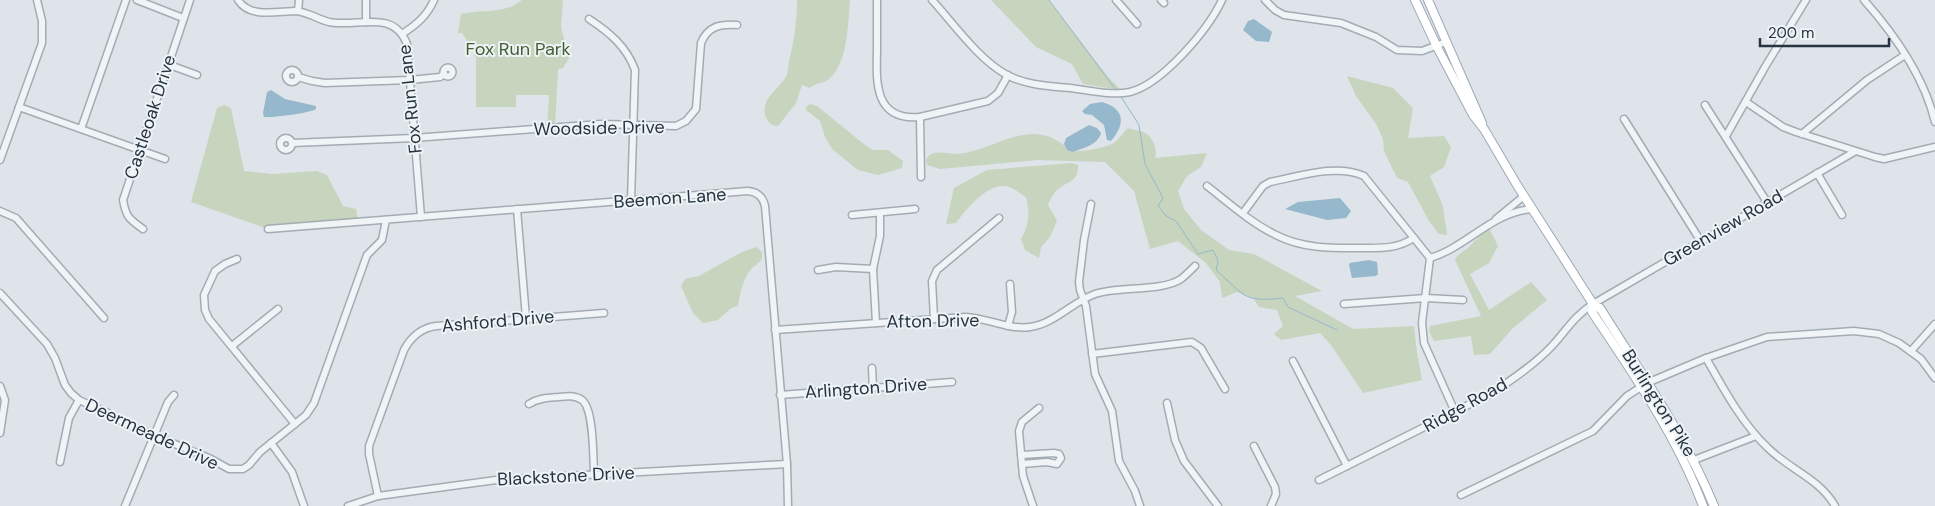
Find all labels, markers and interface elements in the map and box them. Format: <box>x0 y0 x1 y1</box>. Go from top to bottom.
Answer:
scale bar <box>1760 15 1889 47</box>
text: 200 m <box>1768 23 1814 43</box>
park label: Fox Run Park <box>466 37 570 61</box>
street label: Fox Run Lane <box>392 43 428 155</box>
street label: Castleoak Drive <box>119 52 181 182</box>
street label: Woodside Drive <box>533 115 665 141</box>
street label: Beemon Lane <box>613 182 727 214</box>
street label: Greenview Road <box>1659 184 1787 272</box>
street label: Ashford Drive <box>441 304 555 338</box>
street label: Afton Drive <box>886 308 980 334</box>
street label: Burlington Pike <box>1616 345 1702 461</box>
street label: Arlington Drive <box>804 372 928 404</box>
street label: Ridge Road <box>1419 372 1511 438</box>
street label: Deermeade Drive <box>81 393 223 475</box>
street label: Blackstone Drive <box>497 460 635 492</box>

